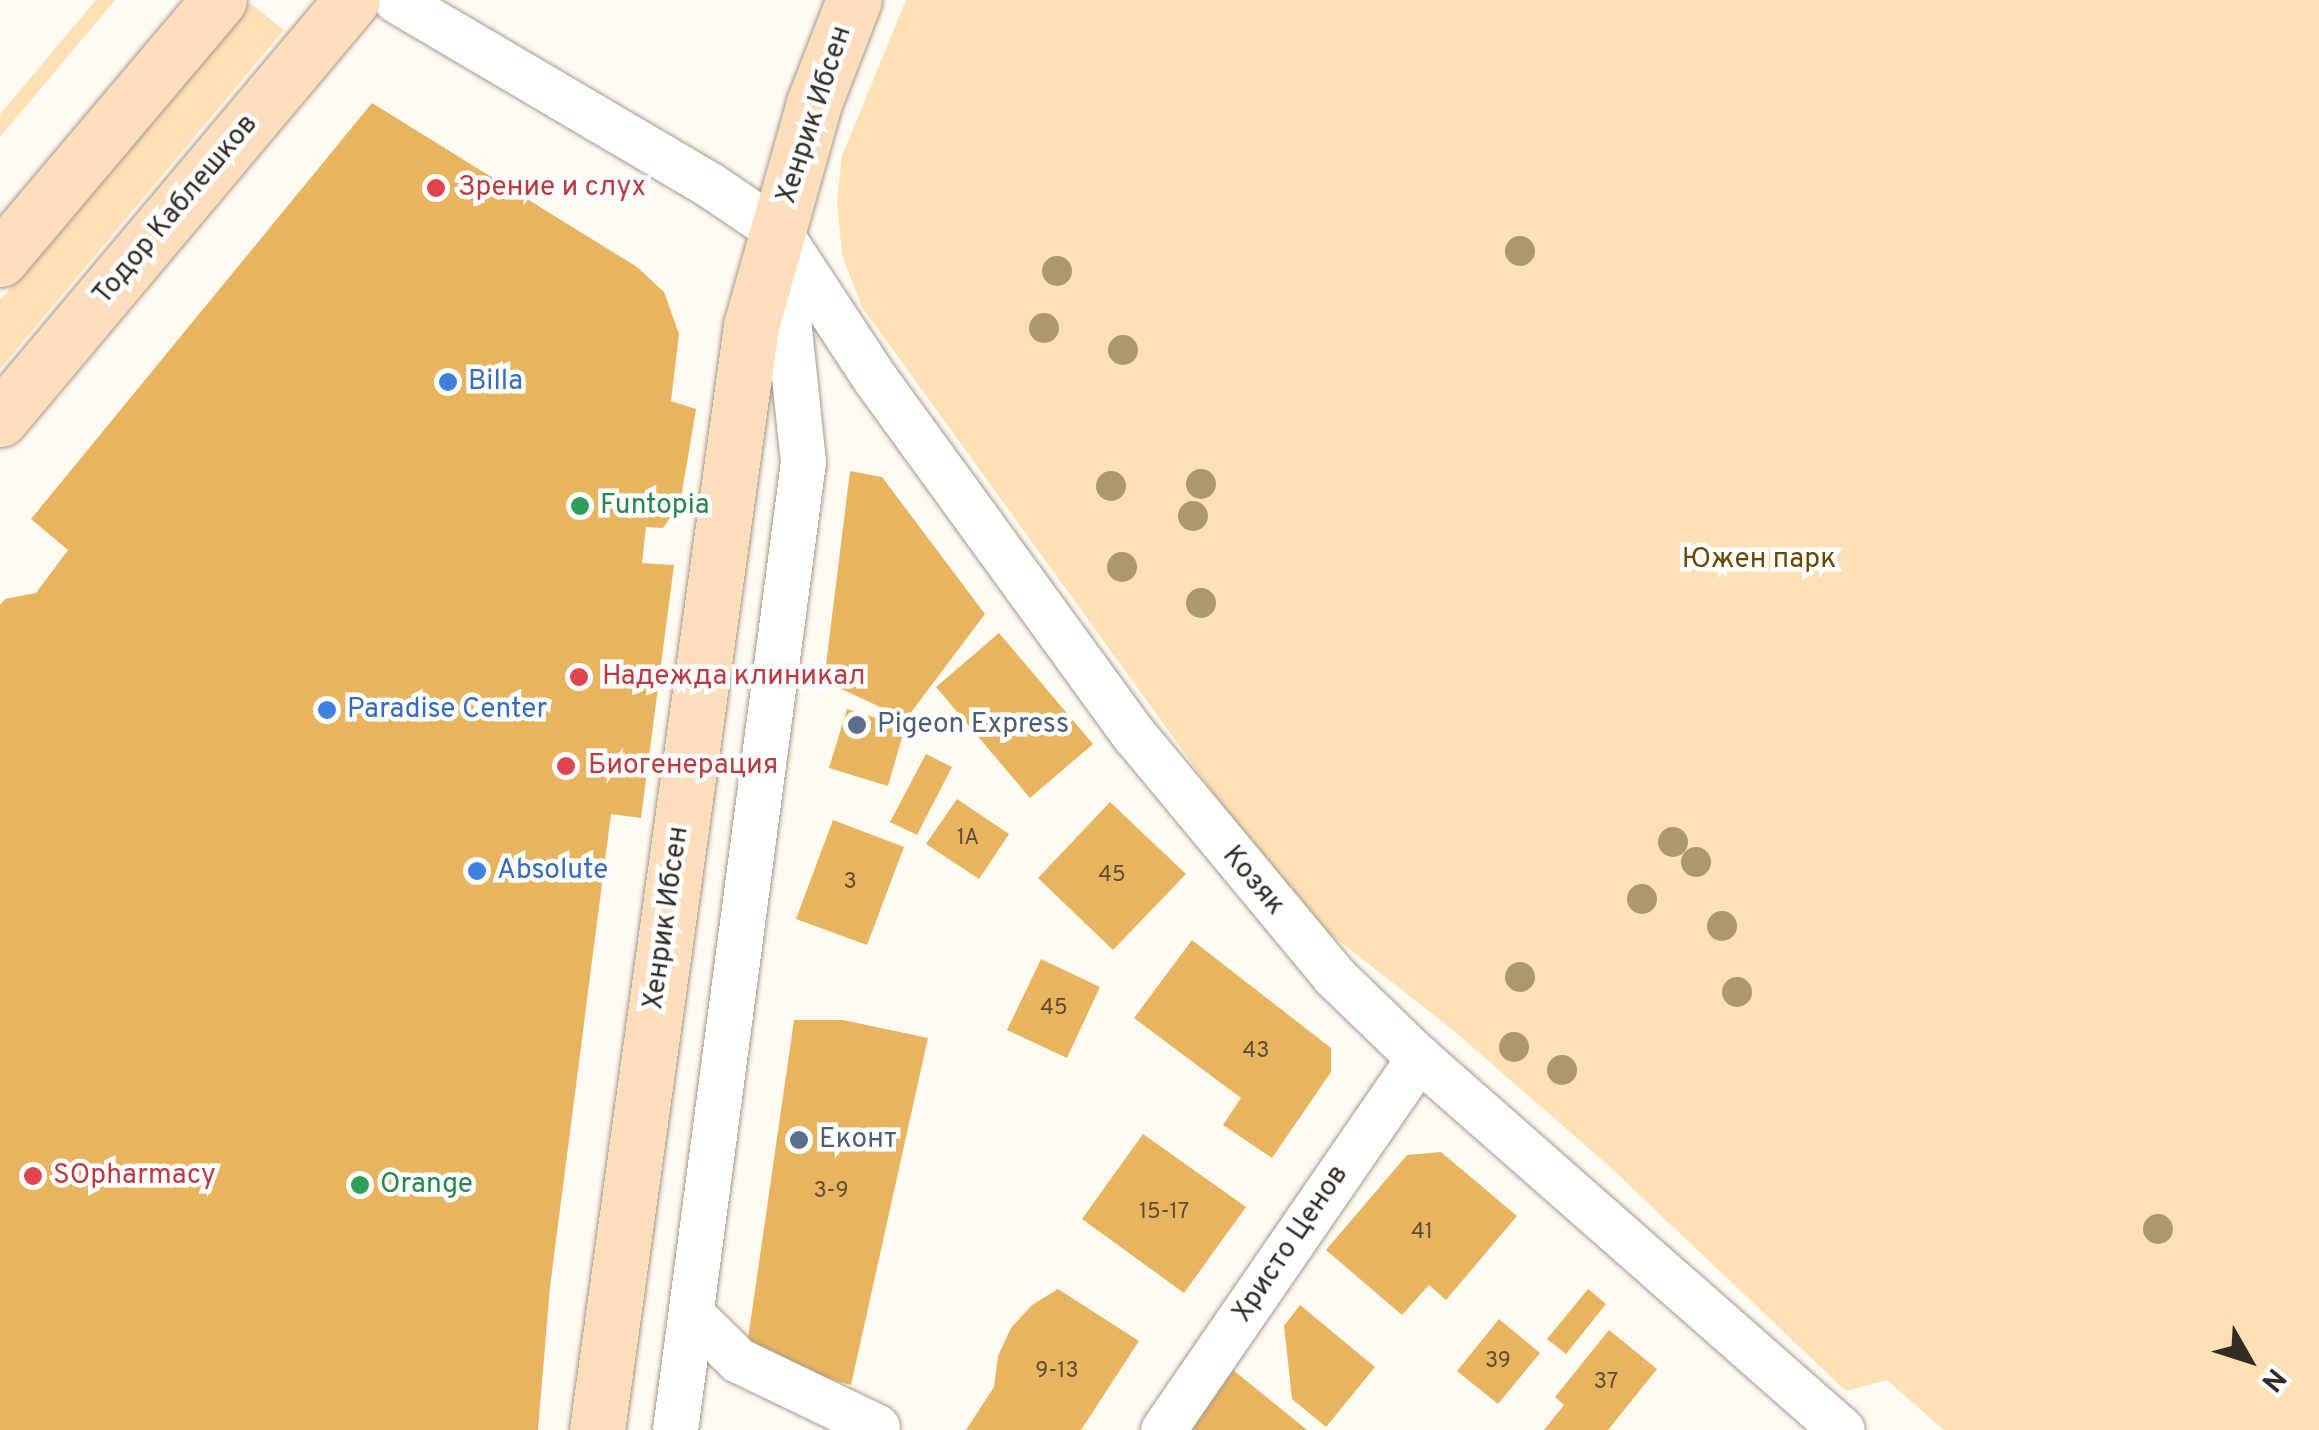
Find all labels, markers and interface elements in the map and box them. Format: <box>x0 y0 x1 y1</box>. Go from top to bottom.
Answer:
street label: Хенрик Ибсен <box>770 22 860 208</box>
street label: Тодор Каблешков <box>87 108 265 312</box>
place label: Зрение и слух <box>458 171 646 205</box>
marker: Зрение и слух <box>423 175 449 201</box>
place label: Billa <box>468 365 523 399</box>
marker: Billa <box>437 371 459 393</box>
place label: Funtopia <box>600 489 710 523</box>
marker: Funtopia <box>569 495 591 517</box>
park label: Южен парк <box>1682 543 1836 577</box>
place label: Надежда клиникал <box>602 660 865 694</box>
marker: Надежда клиникал <box>566 664 592 690</box>
place label: Paradise Center <box>347 693 547 727</box>
marker: Paradise Center <box>316 699 338 721</box>
place label: Pigeon Express <box>877 708 1069 742</box>
marker: Pigeon Express <box>846 714 868 736</box>
place label: Биогенерация <box>588 749 778 783</box>
marker: Биогенерация <box>553 753 579 779</box>
street label: Хенрик Ибсен <box>638 824 696 1012</box>
house number: 1А <box>957 826 979 852</box>
street label: Козяк <box>1215 840 1291 922</box>
place label: Absolute <box>497 854 608 888</box>
marker: Absolute <box>466 860 488 882</box>
house number: 45 <box>1098 863 1126 889</box>
house number: 3 <box>843 870 857 896</box>
house number: 45 <box>1040 996 1068 1022</box>
house number: 43 <box>1243 1039 1269 1065</box>
place label: Еконт <box>819 1123 897 1157</box>
marker: Еконт <box>788 1129 810 1151</box>
place label: SOpharmacy <box>53 1159 216 1193</box>
street label: Христо Ценов <box>1226 1159 1356 1329</box>
marker: SOpharmacy <box>22 1165 44 1187</box>
place label: Orange <box>380 1168 473 1202</box>
marker: Orange <box>349 1174 371 1196</box>
house number: 3-9 <box>813 1179 849 1205</box>
house number: 15-17 <box>1139 1200 1189 1226</box>
house number: 41 <box>1411 1220 1433 1246</box>
north arrow <box>2199 1310 2299 1410</box>
house number: 39 <box>1485 1349 1511 1375</box>
house number: 9-13 <box>1035 1359 1079 1385</box>
text: N <box>2252 1360 2293 1398</box>
house number: 37 <box>1594 1370 1618 1396</box>

